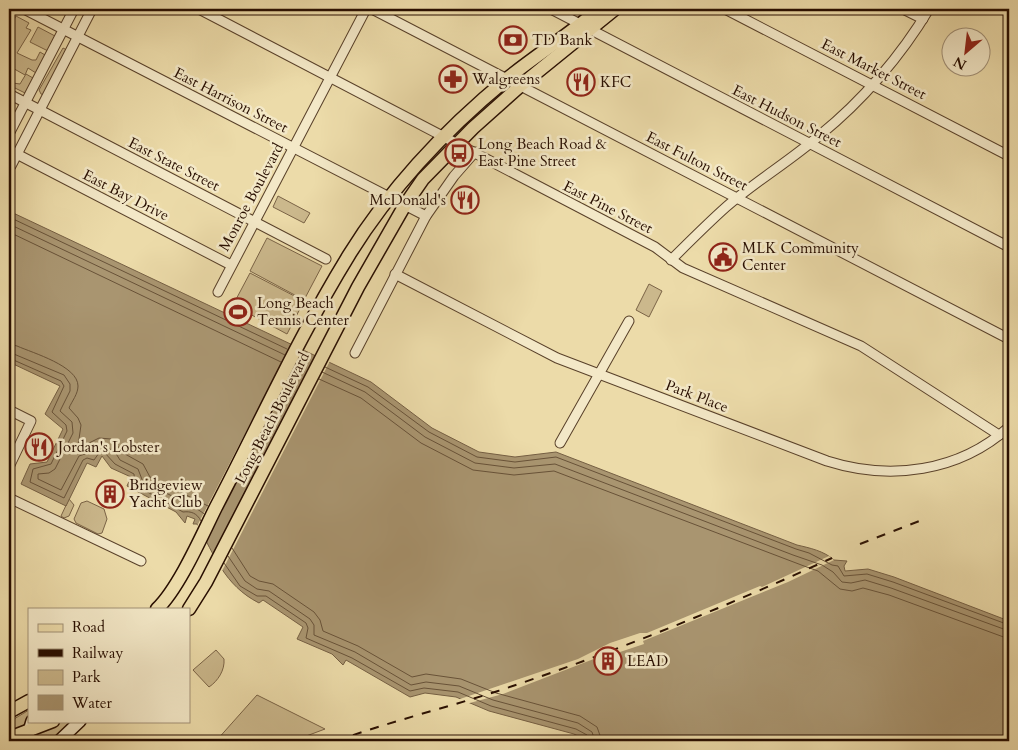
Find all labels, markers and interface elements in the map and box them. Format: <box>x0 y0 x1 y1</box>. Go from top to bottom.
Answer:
bank icon: TD Bank <box>498 25 528 55</box>
north arrow <box>940 28 990 78</box>
place label: TD Bank <box>532 30 592 50</box>
street label: East Market Street <box>818 34 930 104</box>
text: N <box>950 52 970 74</box>
street label: East Harrison Street <box>171 63 292 138</box>
pharmacy icon: Walgreens <box>438 64 468 94</box>
restaurant icon: KFC <box>566 67 596 97</box>
place label: Walgreens <box>471 69 540 89</box>
place label: KFC <box>600 72 631 92</box>
street label: East Hudson Street <box>729 80 845 152</box>
street label: East Fulton Street <box>643 127 751 195</box>
street label: East State Street <box>125 132 223 196</box>
place label: Long Beach Road & East Pine Street <box>478 134 607 171</box>
bus stop icon: Long Beach Road & East Pine Street <box>444 138 474 168</box>
street label: Monroe Boulevard <box>214 139 288 255</box>
street label: East Bay Drive <box>79 165 173 225</box>
street label: East Pine Street <box>560 176 656 238</box>
restaurant icon: McDonald's <box>450 185 480 215</box>
place label: McDonald's <box>370 190 446 210</box>
place label: MLK Community Center <box>742 238 859 275</box>
public building icon: MLK Community Center <box>708 242 738 272</box>
place label: Long Beach Tennis Center <box>257 293 349 330</box>
sports icon: Long Beach Tennis Center <box>223 297 253 327</box>
street label: Long Beach Boulevard <box>230 349 314 487</box>
street label: Park Place <box>663 375 731 417</box>
restaurant icon: Jordan's Lobster <box>24 432 54 462</box>
place label: Jordan's Lobster <box>56 437 160 457</box>
place label: Bridgeview Yacht Club <box>129 475 203 512</box>
building icon: Bridgeview Yacht Club <box>95 479 125 509</box>
legend <box>28 608 190 722</box>
text: Road <box>72 617 105 637</box>
text: Railway <box>72 643 123 663</box>
building icon: LEAD <box>593 646 623 676</box>
place label: LEAD <box>627 651 668 671</box>
text: Park <box>72 667 101 687</box>
text: Water <box>71 693 113 713</box>

